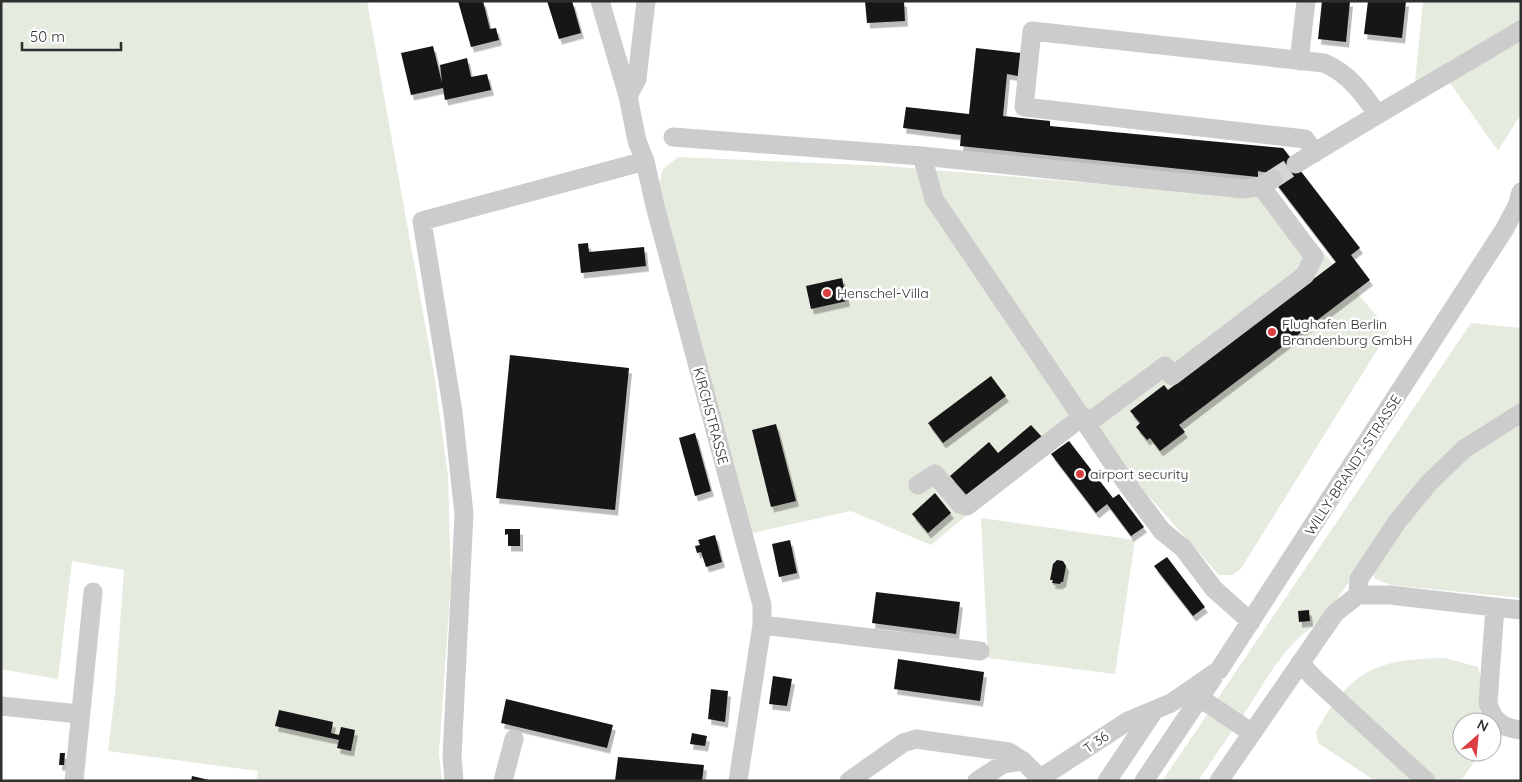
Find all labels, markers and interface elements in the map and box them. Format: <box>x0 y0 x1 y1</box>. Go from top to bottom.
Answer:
scale bar <box>22 20 121 52</box>
text: 50 m <box>30 27 65 46</box>
place label: Henschel-Villa <box>837 284 929 302</box>
marker: Henschel-Villa <box>821 287 833 299</box>
place label: Flughafen Berlin Brandenburg GmbH <box>1282 315 1413 349</box>
marker: Flughafen Berlin Brandenburg GmbH <box>1266 326 1278 338</box>
street label: KIRCHSTRASSE <box>689 365 733 467</box>
street label: WILLY-BRANDT-STRASSE <box>1301 391 1405 539</box>
place label: airport security <box>1090 465 1189 483</box>
marker: airport security <box>1074 468 1086 480</box>
north arrow <box>1452 712 1502 762</box>
text: N <box>1474 715 1492 736</box>
street label: T 36 <box>1080 727 1113 757</box>

